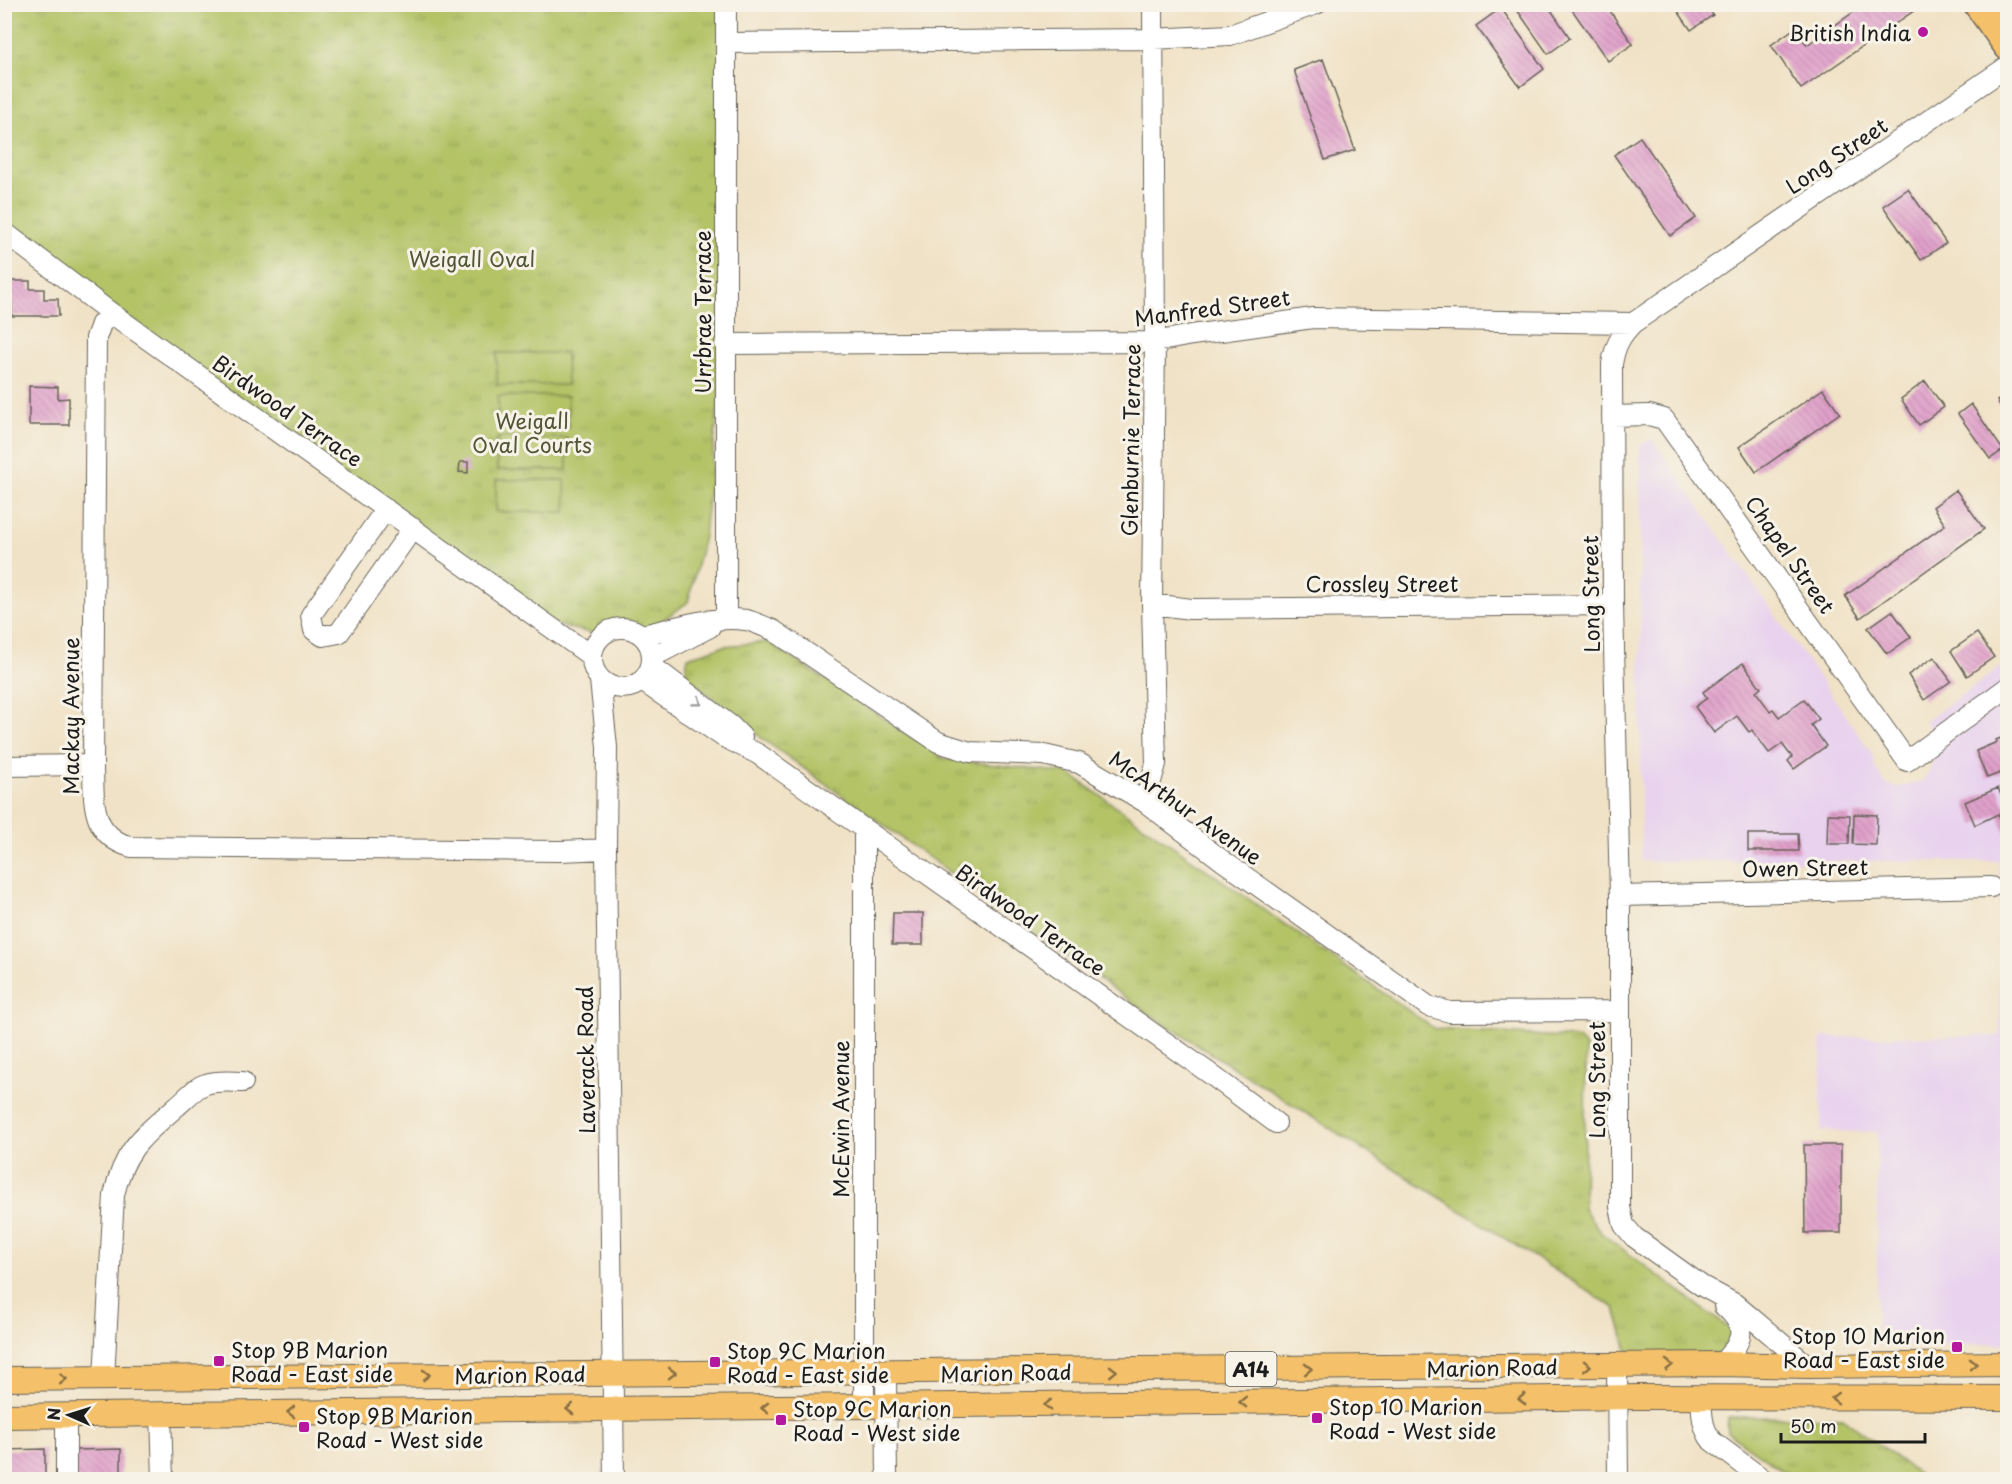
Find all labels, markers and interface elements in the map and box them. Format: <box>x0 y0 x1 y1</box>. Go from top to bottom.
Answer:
place label: British India <box>1788 16 1912 48</box>
marker: British India <box>1916 25 1930 39</box>
street label: Long Street <box>1778 109 1894 201</box>
street label: Urrbrae Terrace <box>686 230 718 394</box>
park label: Weigall Oval <box>409 242 535 274</box>
street label: Manfred Street <box>1132 280 1292 334</box>
street label: Glenburnie Terrace <box>1112 343 1148 537</box>
street label: Birdwood Terrace <box>206 346 370 474</box>
park label: Weigall Oval Courts <box>472 404 592 460</box>
street label: Chapel Street <box>1738 488 1844 620</box>
street label: Long Street <box>1573 535 1607 653</box>
street label: Crossley Street <box>1306 567 1458 599</box>
street label: Mackay Avenue <box>54 637 86 795</box>
one-way arrow <box>692 695 703 706</box>
street label: McArthur Avenue <box>1103 742 1269 872</box>
street label: Owen Street <box>1742 850 1868 884</box>
street label: Birdwood Terrace <box>949 855 1113 983</box>
street label: Laverack Road <box>568 986 602 1134</box>
street label: Long Street <box>1580 1021 1612 1139</box>
street label: McEwin Avenue <box>824 1040 856 1198</box>
place label: Stop 10 Marion Road - East side <box>1783 1319 1945 1375</box>
place label: Stop 9B Marion Road - East side <box>231 1333 393 1389</box>
place label: Stop 9C Marion Road - East side <box>727 1334 889 1390</box>
marker: Stop 10 Marion Road - East side <box>1950 1340 1964 1354</box>
street label: Marion Road <box>1426 1350 1558 1384</box>
road number: A14 <box>1226 1352 1276 1386</box>
marker: Stop 9B Marion Road - East side <box>212 1354 226 1368</box>
marker: Stop 9C Marion Road - East side <box>708 1355 722 1369</box>
street label: Marion Road <box>940 1355 1072 1389</box>
street label: Marion Road <box>454 1357 586 1391</box>
one-way arrow <box>1968 1358 1977 1370</box>
one-way arrow <box>1664 1359 1673 1372</box>
one-way arrow <box>1582 1360 1591 1372</box>
one-way arrow <box>1303 1363 1312 1375</box>
one-way arrow <box>1108 1364 1117 1377</box>
one-way arrow <box>668 1367 677 1379</box>
one-way arrow <box>421 1369 430 1381</box>
one-way arrow <box>58 1373 67 1385</box>
north arrow <box>39 1385 99 1445</box>
place label: Stop 10 Marion Road - West side <box>1329 1390 1496 1446</box>
place label: Stop 9C Marion Road - West side <box>793 1392 960 1448</box>
one-way arrow <box>1518 1392 1527 1405</box>
one-way arrow <box>1830 1392 1839 1404</box>
one-way arrow <box>1239 1396 1248 1408</box>
place label: Stop 9B Marion Road - West side <box>316 1399 483 1455</box>
one-way arrow <box>1044 1399 1053 1411</box>
one-way arrow <box>761 1402 770 1414</box>
one-way arrow <box>566 1403 575 1415</box>
one-way arrow <box>287 1406 296 1418</box>
scale bar <box>1781 1406 1925 1444</box>
text: N <box>41 1407 65 1421</box>
marker: Stop 10 Marion Road - West side <box>1310 1411 1324 1425</box>
text: 50 m <box>1790 1412 1837 1439</box>
marker: Stop 9C Marion Road - West side <box>774 1413 788 1427</box>
marker: Stop 9B Marion Road - West side <box>297 1420 311 1434</box>

